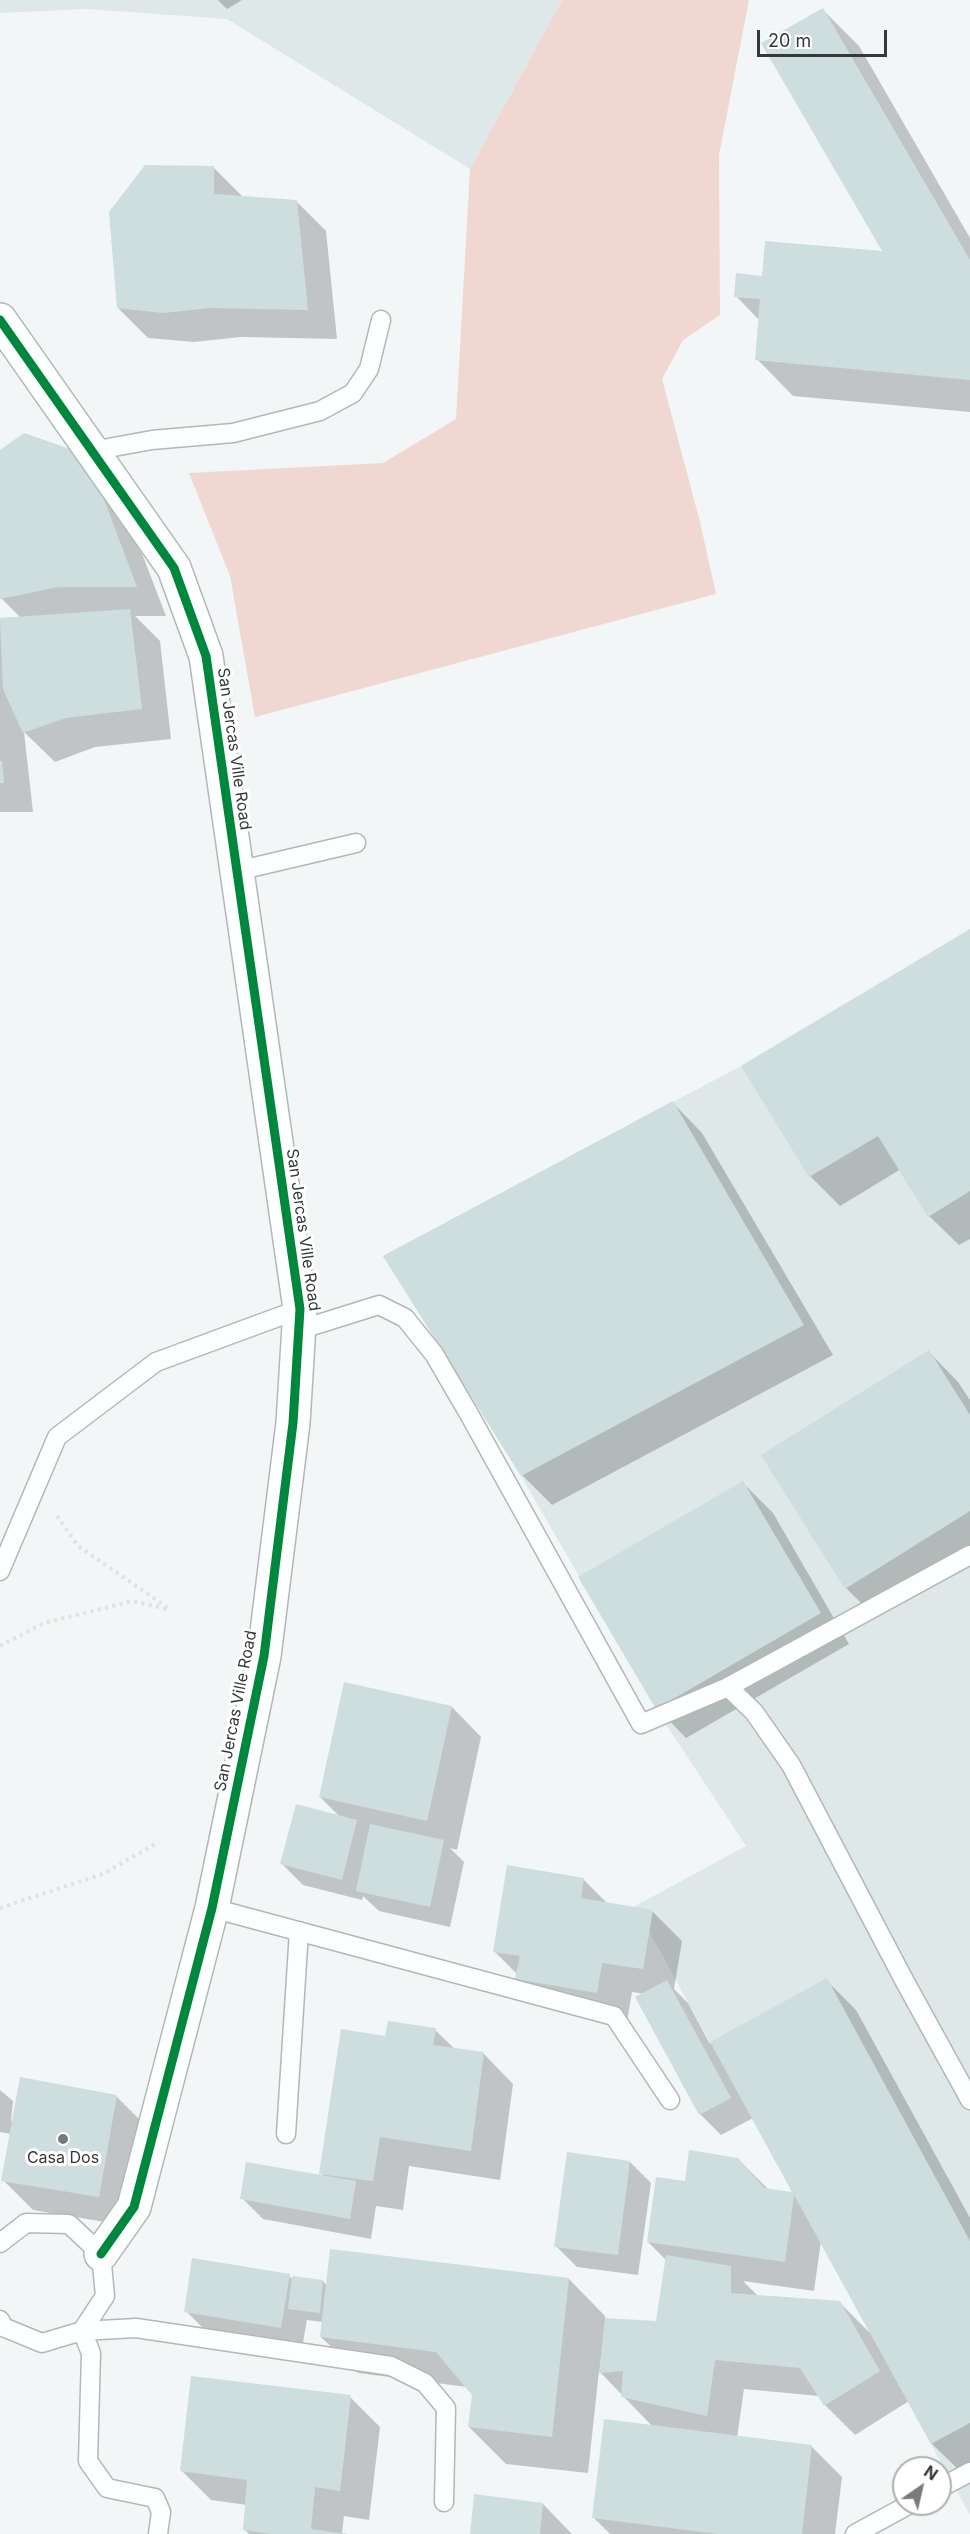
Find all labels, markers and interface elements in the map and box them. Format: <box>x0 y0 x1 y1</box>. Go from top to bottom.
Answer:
scale bar <box>760 18 890 56</box>
text: 20 m <box>768 30 811 51</box>
street label: San Jercas Ville Road <box>213 667 255 831</box>
street label: San Jercas Ville Road <box>282 1148 324 1312</box>
street label: San Jercas Ville Road <box>211 1629 261 1793</box>
marker: Casa Dos <box>56 2132 70 2146</box>
place label: Casa Dos <box>27 2148 99 2168</box>
north arrow <box>892 2456 952 2516</box>
text: N <box>920 2461 942 2484</box>

